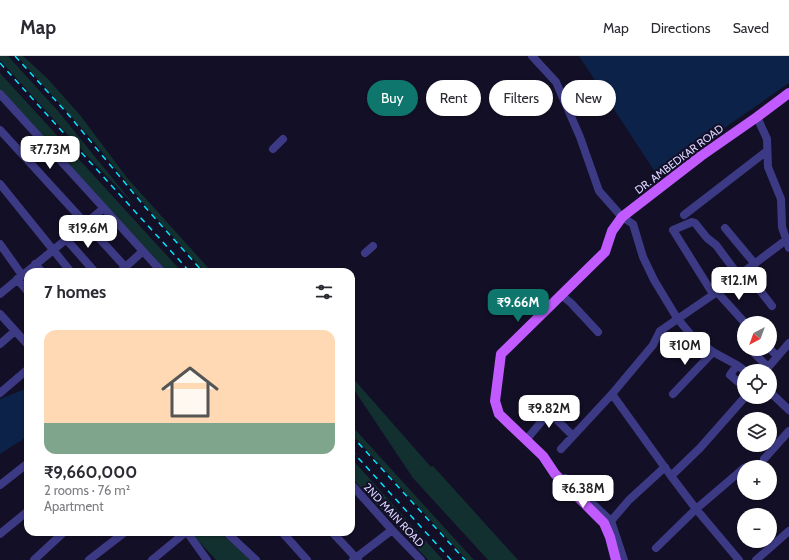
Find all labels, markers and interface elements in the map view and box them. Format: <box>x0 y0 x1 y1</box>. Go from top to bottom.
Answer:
text: Map <box>20 16 56 39</box>
text: Map <box>603 19 629 37</box>
text: Directions <box>651 19 711 37</box>
text: Saved <box>733 19 769 37</box>
chip: Buy <box>367 80 418 116</box>
chip: Rent <box>426 80 481 116</box>
chip: Filters <box>489 80 553 116</box>
chip: New <box>561 80 616 116</box>
street label: DR. AMBEDKAR ROAD <box>632 121 726 197</box>
pin: ₹7.73M <box>17 136 83 170</box>
text: ₹7.73M <box>30 141 70 157</box>
pin: ₹19.6M <box>55 215 121 249</box>
text: ₹19.6M <box>68 220 108 236</box>
pin: ₹12.1M <box>706 267 772 301</box>
text: ₹12.1M <box>720 272 758 288</box>
icon: filters <box>313 281 335 303</box>
text: 7 homes <box>44 282 106 302</box>
pin: ₹9.66M <box>485 289 551 323</box>
text: ₹9.66M <box>497 294 539 310</box>
north arrow <box>737 316 777 356</box>
map controls <box>737 316 777 548</box>
pin: ₹10M <box>661 332 709 366</box>
text: ₹10M <box>669 337 701 353</box>
icon: home <box>154 356 226 428</box>
button: locate <box>737 364 777 404</box>
pin: ₹9.82M <box>516 395 582 429</box>
text: ₹9.82M <box>528 400 570 416</box>
button: layers <box>737 412 777 452</box>
button: + <box>737 460 777 500</box>
text: ₹9,660,000 <box>44 462 137 482</box>
pin: ₹6.38M <box>550 475 616 509</box>
street label: 2ND MAIN ROAD <box>361 480 427 550</box>
text: ₹6.38M <box>562 480 604 496</box>
text: 2 rooms · 76 m² <box>44 482 130 498</box>
text: Apartment <box>44 498 104 514</box>
button: − <box>737 508 777 548</box>

